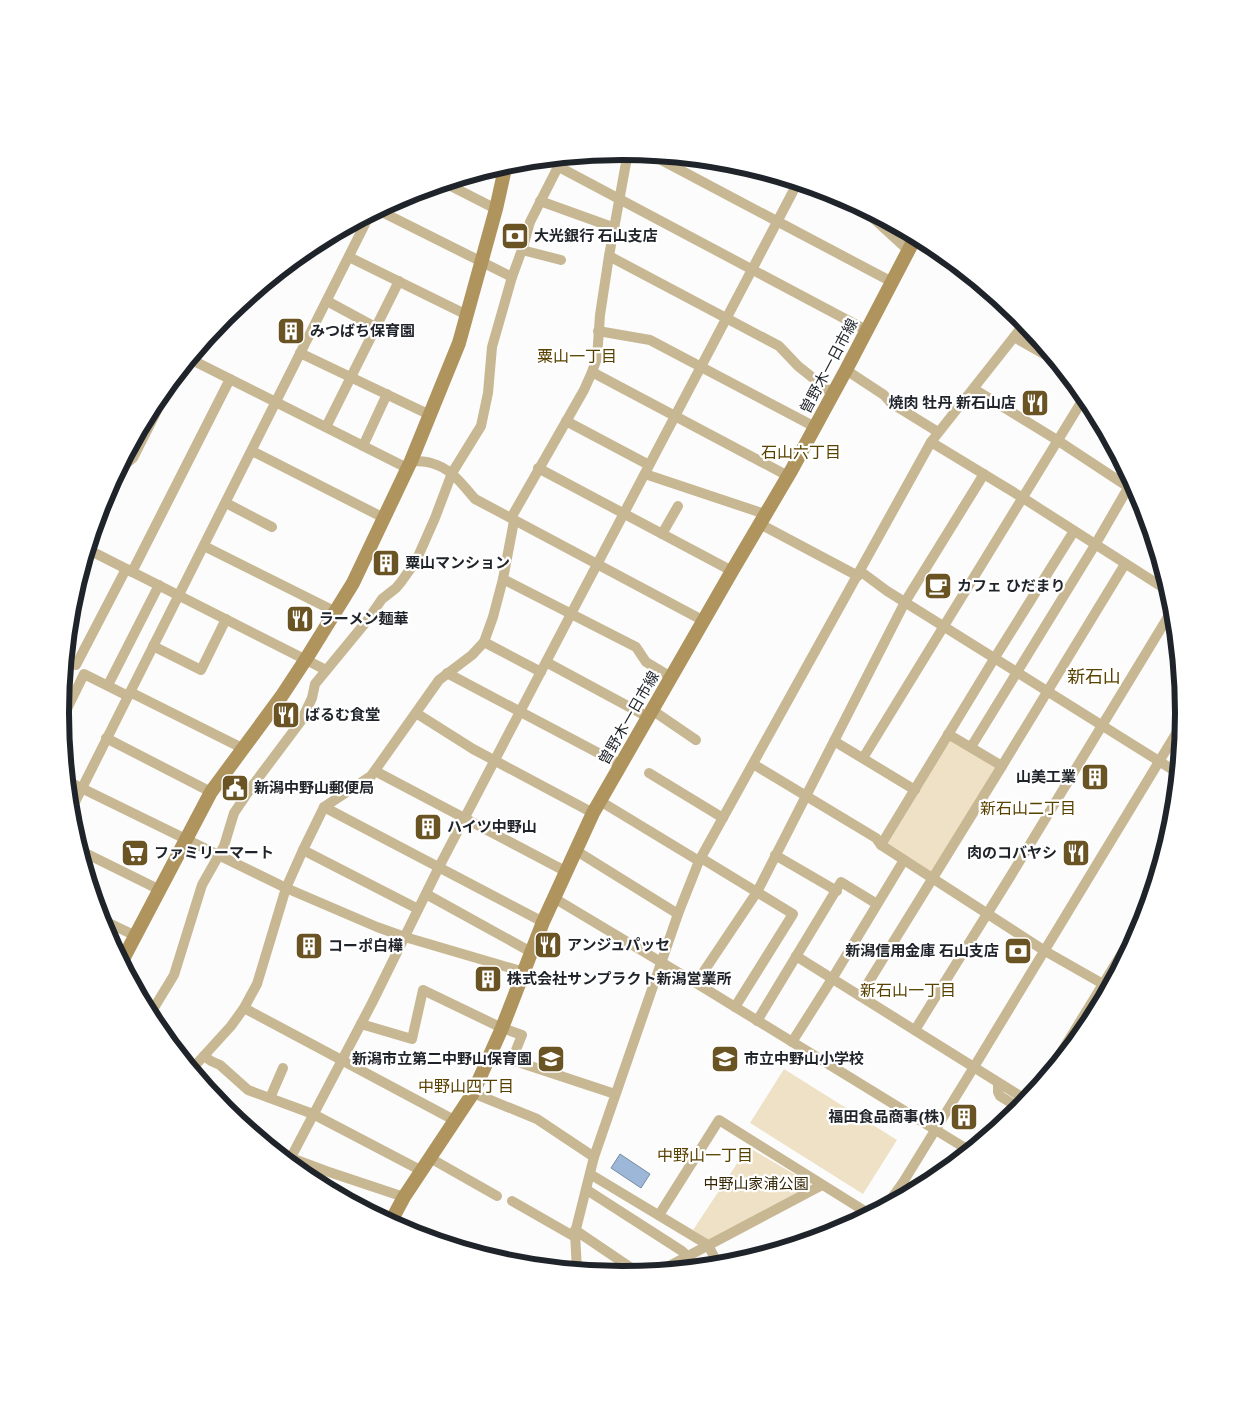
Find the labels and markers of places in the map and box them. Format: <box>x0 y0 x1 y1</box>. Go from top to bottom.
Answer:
bank icon: 大光銀行 石山支店 <box>500 221 530 251</box>
place label: 大光銀行 石山支店 <box>534 226 658 244</box>
building icon: みつばち保育園 <box>276 316 306 346</box>
place label: みつばち保育園 <box>310 321 415 339</box>
restaurant icon: 焼肉 牡丹 新石山店 <box>1020 388 1050 418</box>
place label: 焼肉 牡丹 新石山店 <box>888 393 1016 411</box>
building icon: 粟山マンション <box>371 548 401 578</box>
place label: 粟山マンション <box>405 553 510 571</box>
cafe icon: カフェ ひだまり <box>923 571 953 601</box>
place label: カフェ ひだまり <box>957 576 1065 594</box>
restaurant icon: ラーメン麺華 <box>285 604 315 634</box>
place label: ラーメン麺華 <box>319 609 408 627</box>
restaurant icon: ばるむ食堂 <box>271 700 301 730</box>
place label: ばるむ食堂 <box>305 705 380 723</box>
building icon: 山美工業 <box>1080 762 1110 792</box>
place label: 山美工業 <box>1016 767 1076 785</box>
public building icon: 新潟中野山郵便局 <box>220 773 250 803</box>
place label: 新潟中野山郵便局 <box>254 778 374 796</box>
building icon: ハイツ中野山 <box>413 812 443 842</box>
place label: ハイツ中野山 <box>447 817 537 835</box>
supermarket icon: ファミリーマート <box>120 838 150 868</box>
restaurant icon: 肉のコバヤシ <box>1061 838 1091 868</box>
place label: ファミリーマート <box>154 843 274 861</box>
place label: 肉のコバヤシ <box>967 843 1057 861</box>
restaurant icon: アンジュパッセ <box>533 930 563 960</box>
building icon: コーポ白樺 <box>294 931 324 961</box>
place label: アンジュパッセ <box>567 935 670 953</box>
place label: コーポ白樺 <box>328 936 403 954</box>
bank icon: 新潟信用金庫 石山支店 <box>1003 936 1033 966</box>
place label: 新潟信用金庫 石山支店 <box>845 941 999 959</box>
building icon: 株式会社サンプラクト新潟営業所 <box>473 964 503 994</box>
place label: 株式会社サンプラクト新潟営業所 <box>507 969 732 987</box>
school or university icon: 新潟市立第二中野山保育園 <box>536 1044 566 1074</box>
school or university icon: 市立中野山小学校 <box>710 1044 740 1074</box>
place label: 新潟市立第二中野山保育園 <box>352 1049 532 1067</box>
place label: 市立中野山小学校 <box>744 1049 864 1067</box>
building icon: 福田食品商事(株) <box>949 1102 979 1132</box>
place label: 福田食品商事(株) <box>828 1107 945 1125</box>

